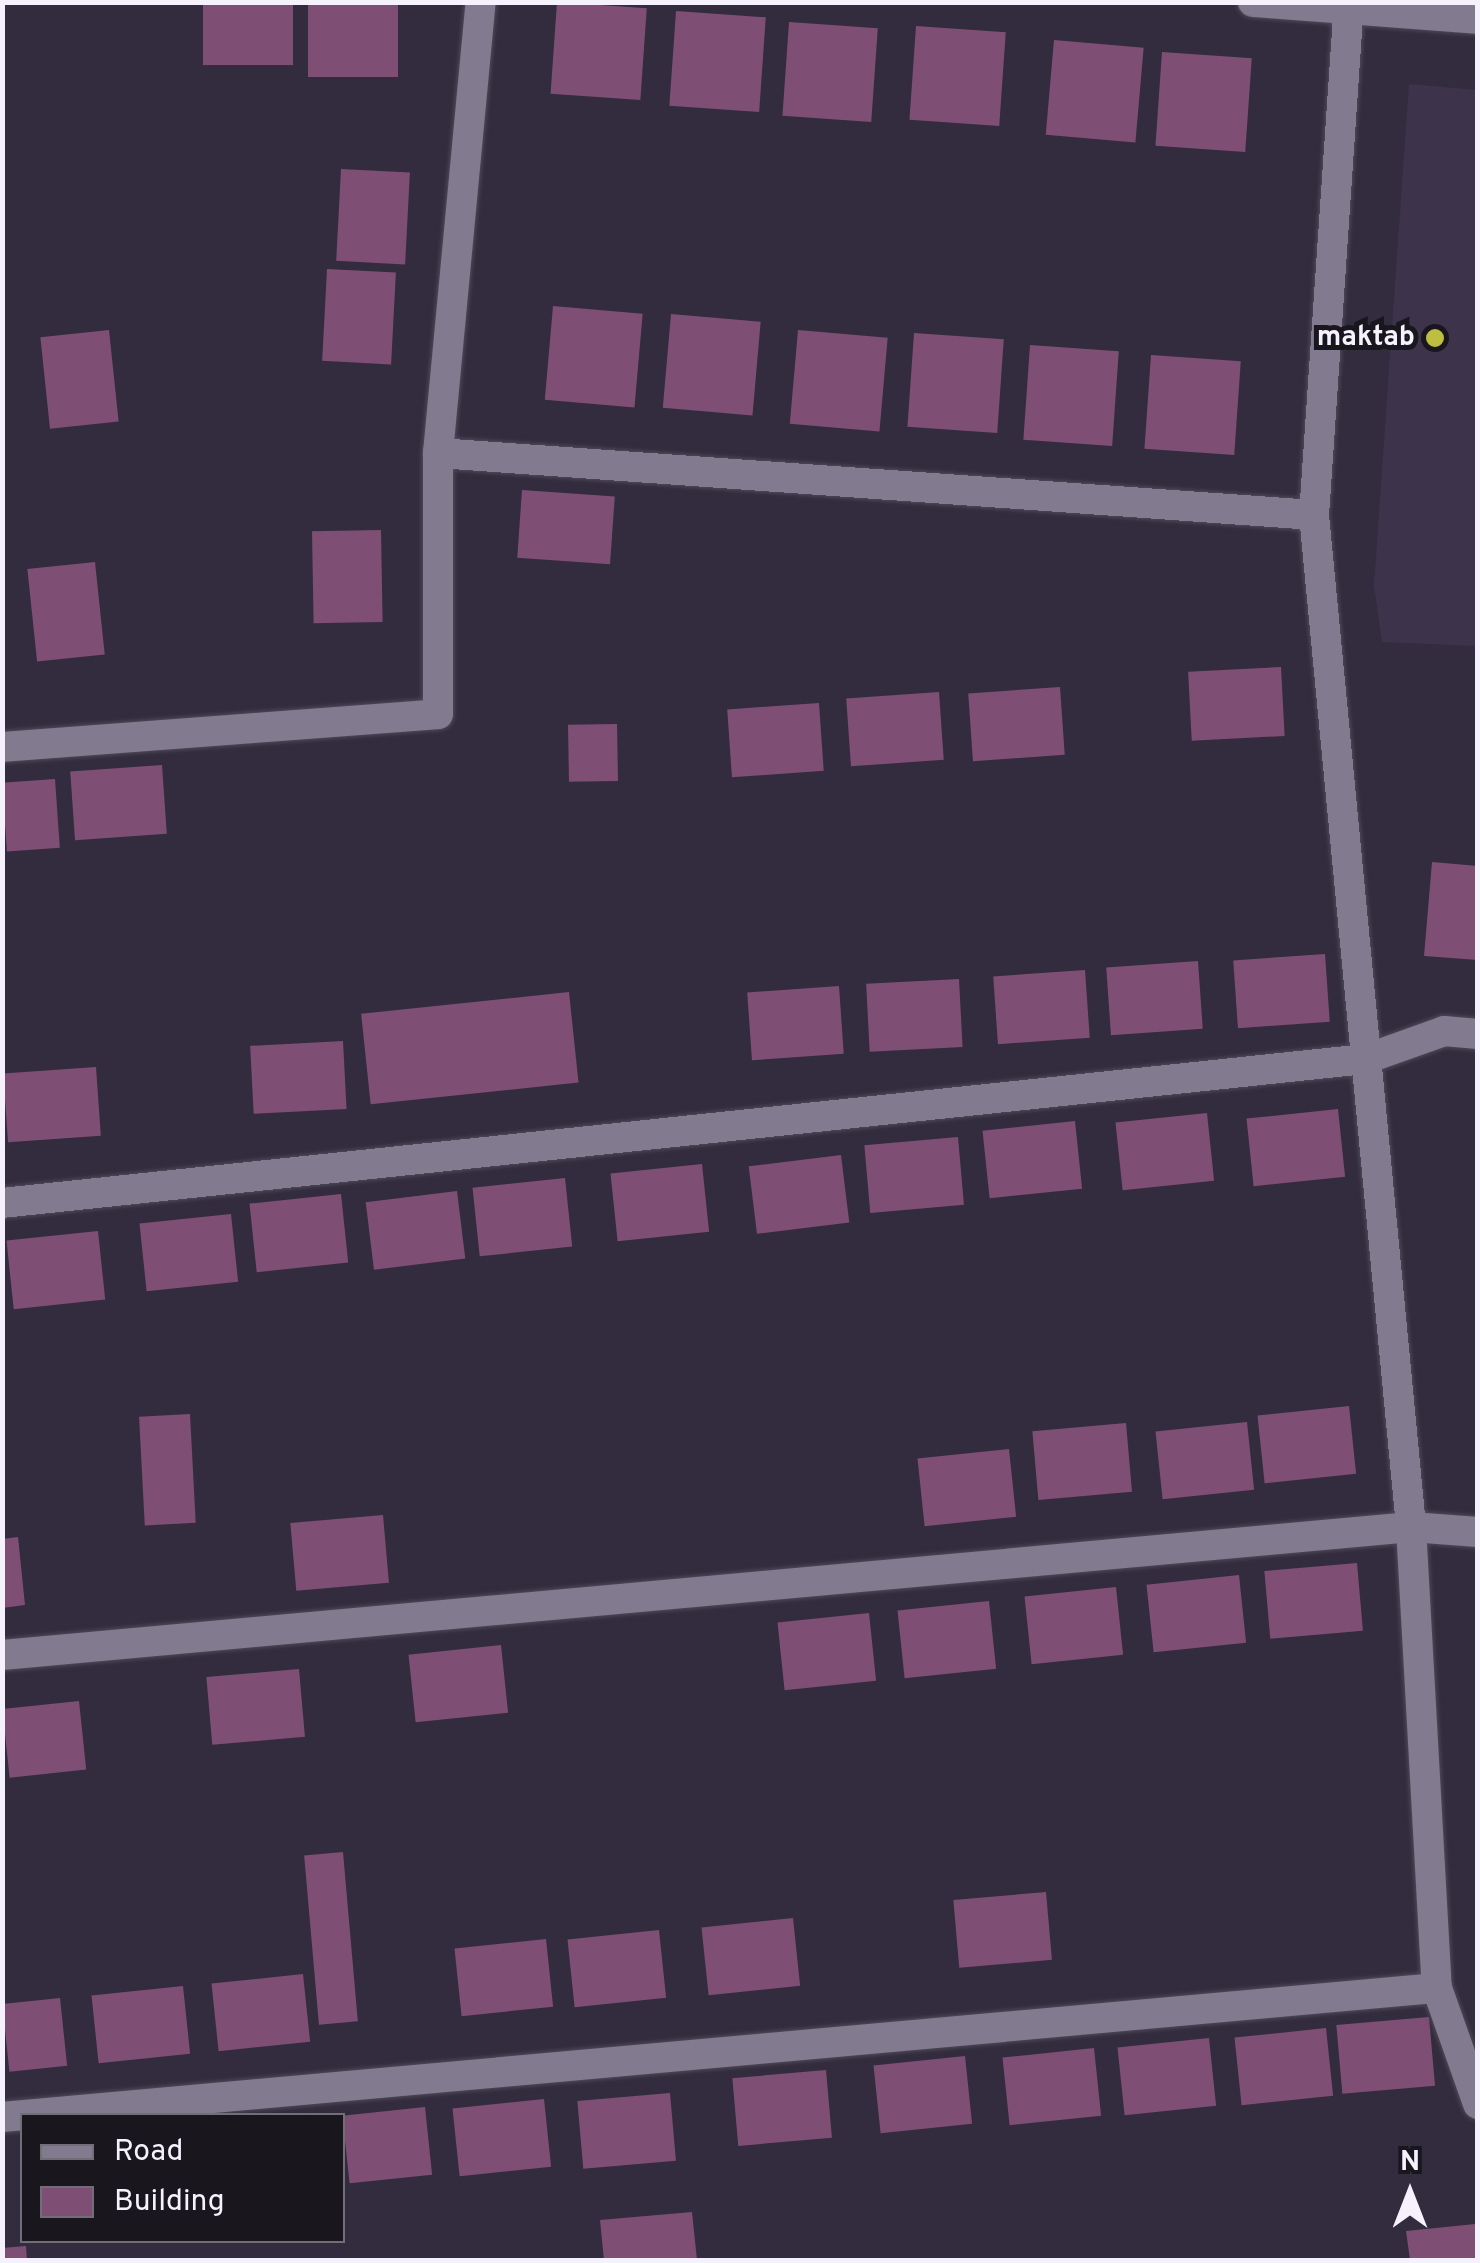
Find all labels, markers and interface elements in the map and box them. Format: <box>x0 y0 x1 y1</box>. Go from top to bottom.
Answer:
place label: maktab <box>1317 321 1415 355</box>
marker: maktab <box>1424 327 1446 349</box>
legend <box>20 2113 345 2243</box>
text: Road <box>114 2134 183 2171</box>
north arrow <box>1360 2143 1460 2243</box>
text: N <box>1400 2145 1420 2181</box>
text: Building <box>114 2184 225 2221</box>

